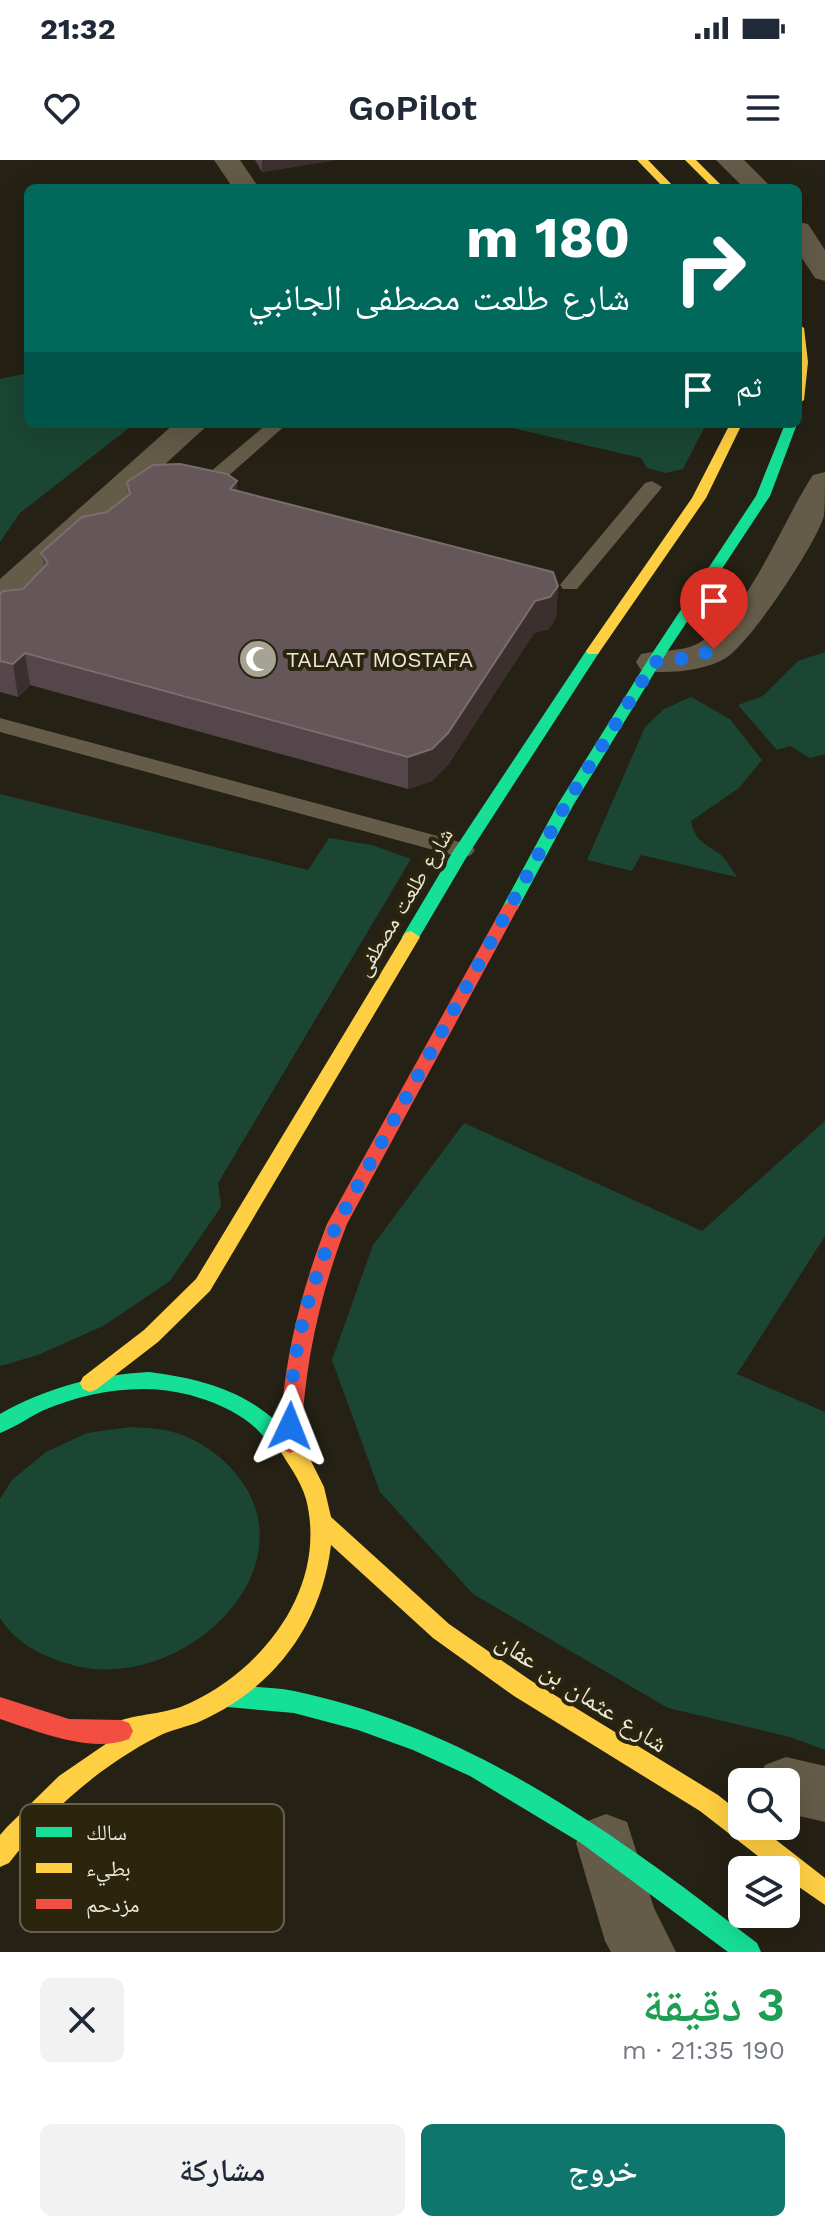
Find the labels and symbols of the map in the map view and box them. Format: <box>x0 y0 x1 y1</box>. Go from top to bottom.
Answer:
pin <box>680 567 748 649</box>
mosque icon: TALAAT MOSTAFA <box>237 638 279 680</box>
place label: TALAAT MOSTAFA <box>286 647 473 672</box>
street label: شارع طلعت مصطفى <box>350 823 459 981</box>
position arrow <box>248 1384 332 1468</box>
street label: شارع عثمان بن عفان <box>490 1625 673 1759</box>
legend <box>20 1804 284 1932</box>
text: سالك <box>86 1820 127 1845</box>
text: بطيء <box>86 1856 131 1886</box>
text: مزدحم <box>86 1892 140 1919</box>

